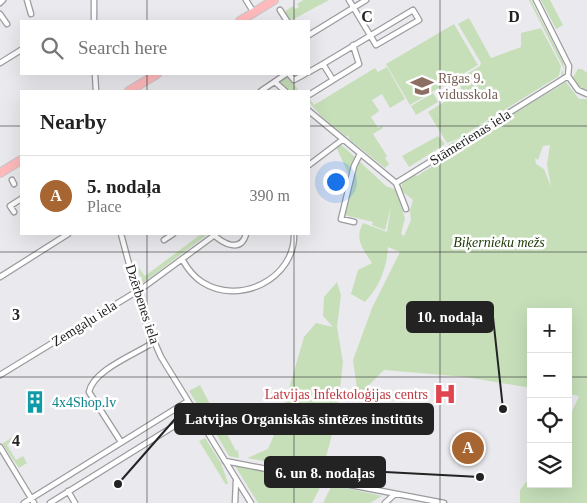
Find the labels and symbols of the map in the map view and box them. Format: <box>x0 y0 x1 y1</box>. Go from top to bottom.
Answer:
text: C <box>361 8 373 25</box>
text: D <box>508 8 520 25</box>
place label: Rīgas 9. vidusskola <box>438 71 499 102</box>
school or university icon: Rīgas 9. vidusskola <box>409 73 435 99</box>
street label: Stāmerienas iela <box>427 106 514 168</box>
your location <box>323 169 349 195</box>
park label: Biķernieku mežs <box>453 235 545 251</box>
street label: Dzērbenes iela <box>123 262 163 347</box>
street label: Zemgaļu iela <box>49 297 121 350</box>
callout: 10. nodaļa <box>407 302 493 332</box>
text: 3 <box>12 306 20 323</box>
text: 10. nodaļa <box>417 309 483 326</box>
hospital icon: Latvijas Infektoloģijas centrs <box>432 381 458 407</box>
place label: Latvijas Infektoloģijas centrs <box>265 387 428 402</box>
building icon: 4x4Shop.lv <box>22 389 48 415</box>
place label: 4x4Shop.lv <box>52 395 116 410</box>
callout: Latvijas Organiskās sintēzes institūts <box>175 404 433 434</box>
text: Latvijas Organiskās sintēzes institūts <box>185 411 423 427</box>
pin: A <box>452 429 484 467</box>
text: 4 <box>12 432 20 449</box>
callout: 6. un 8. nodaļas <box>265 457 385 487</box>
text: 6. un 8. nodaļas <box>275 465 375 482</box>

